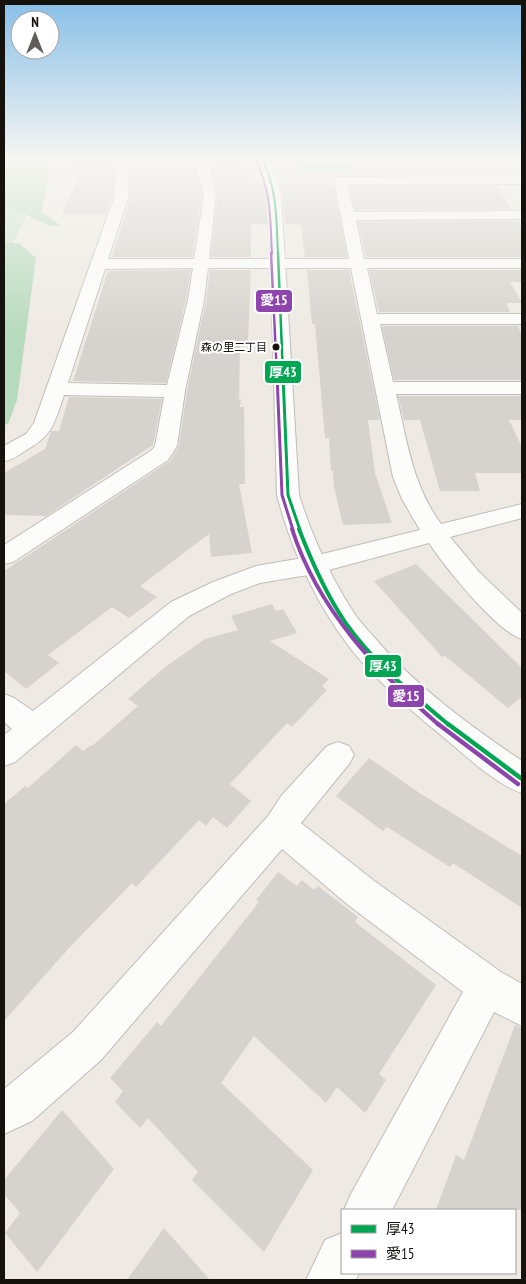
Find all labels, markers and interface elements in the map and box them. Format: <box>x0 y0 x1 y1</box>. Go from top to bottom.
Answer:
north arrow <box>10 10 60 60</box>
text: N <box>31 13 39 31</box>
line badge: 愛15 <box>255 289 293 313</box>
text: 愛15 <box>260 291 288 309</box>
place label: 森の里二丁目 <box>201 340 267 354</box>
marker: 森の里二丁目 <box>271 342 281 352</box>
line badge: 厚43 <box>264 360 302 384</box>
text: 厚43 <box>269 363 297 381</box>
line badge: 厚43 <box>364 654 402 678</box>
text: 厚43 <box>369 657 397 675</box>
line badge: 愛15 <box>387 684 425 708</box>
text: 愛15 <box>392 687 420 705</box>
legend <box>341 1209 516 1274</box>
text: 厚43 <box>386 1219 415 1238</box>
text: 愛15 <box>386 1244 415 1263</box>

